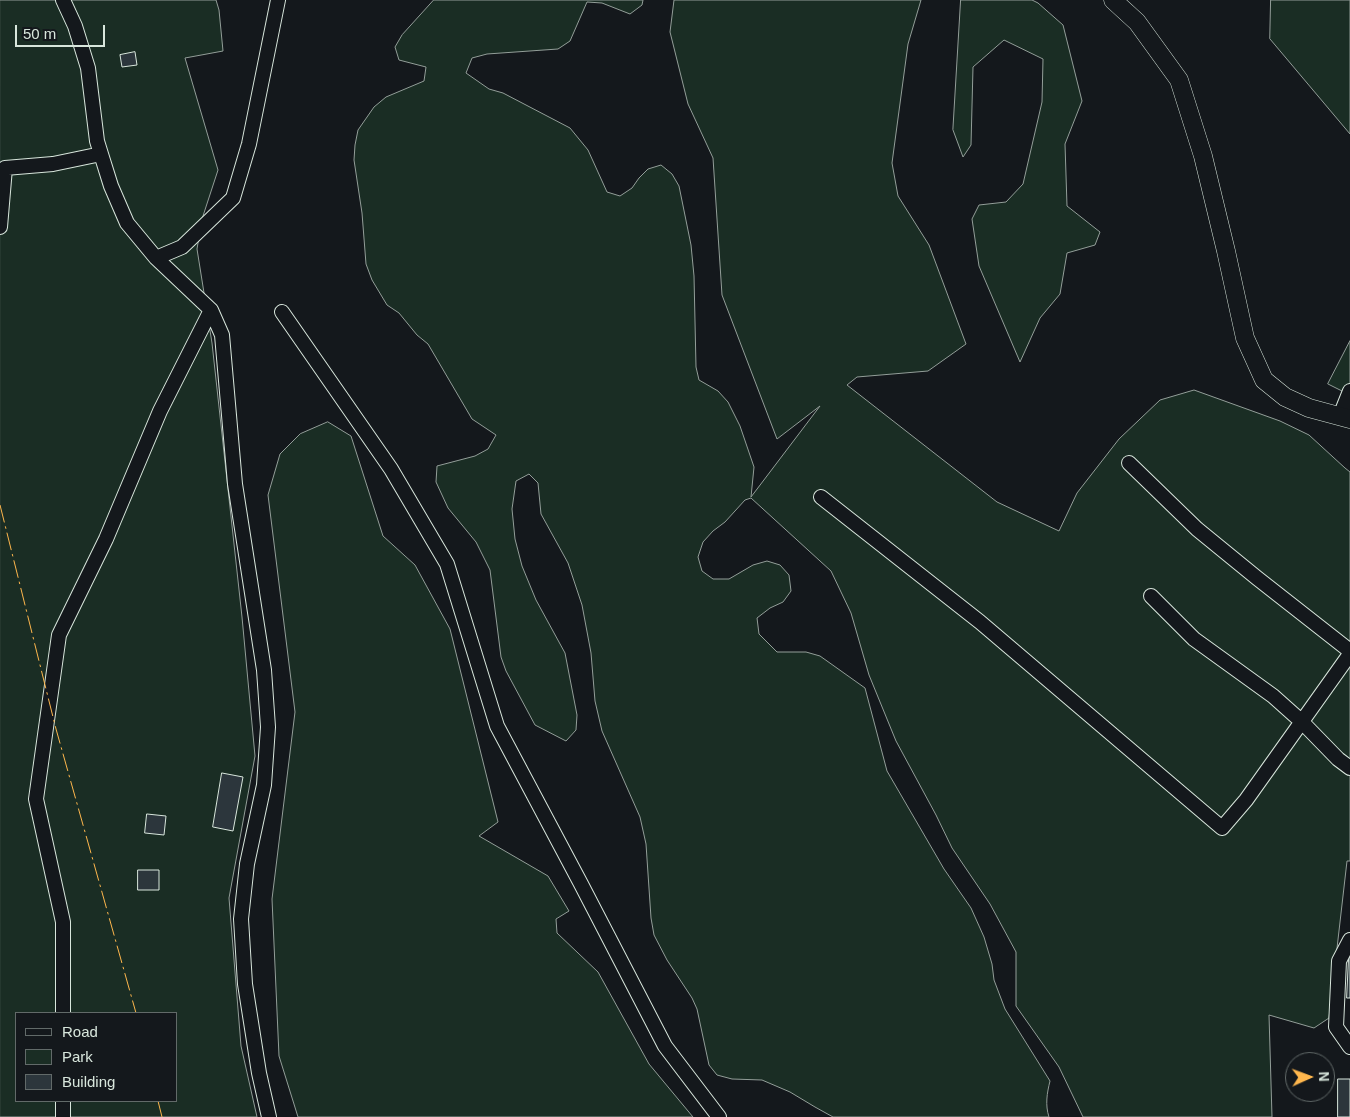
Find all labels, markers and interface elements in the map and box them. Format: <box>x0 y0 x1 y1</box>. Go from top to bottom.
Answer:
scale bar <box>18 15 108 47</box>
text: 50 m <box>23 25 56 42</box>
legend <box>15 1012 178 1102</box>
text: Road <box>62 1023 98 1040</box>
text: Park <box>62 1048 93 1065</box>
north arrow <box>1285 1052 1335 1102</box>
text: N <box>1316 1071 1332 1082</box>
text: Building <box>62 1073 115 1090</box>

